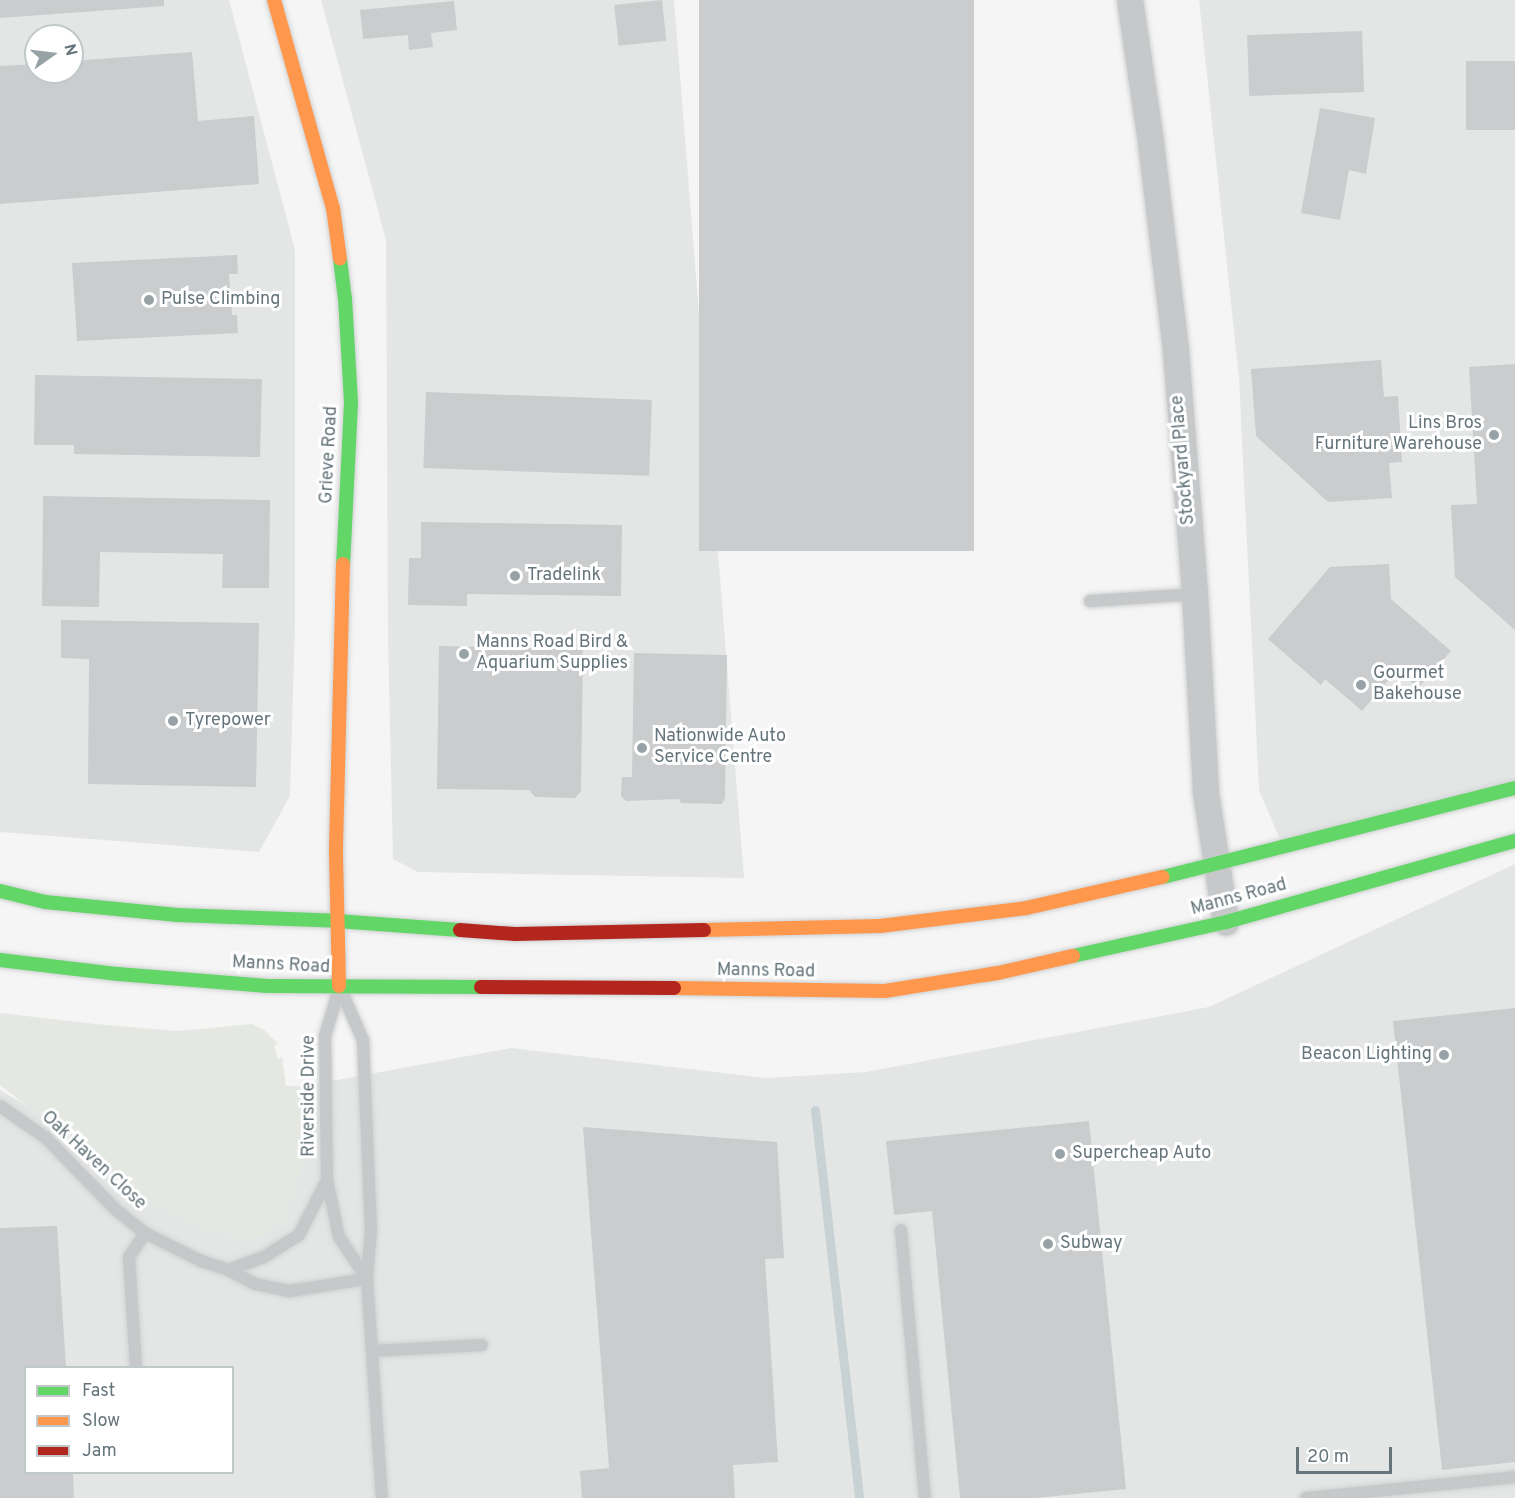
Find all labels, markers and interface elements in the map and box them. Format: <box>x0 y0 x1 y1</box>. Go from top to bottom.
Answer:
north arrow <box>24 24 84 84</box>
text: N <box>58 42 81 58</box>
place label: Pulse Climbing <box>161 289 281 311</box>
marker: Pulse Climbing <box>142 293 156 307</box>
street label: Stockyard Place <box>1168 394 1200 526</box>
street label: Grieve Road <box>317 406 343 504</box>
place label: Lins Bros Furniture Warehouse <box>1314 414 1482 456</box>
marker: Lins Bros Furniture Warehouse <box>1487 428 1501 442</box>
place label: Tradelink <box>527 565 601 587</box>
marker: Tradelink <box>508 569 522 583</box>
place label: Manns Road Bird & Aquarium Supplies <box>476 633 628 676</box>
marker: Manns Road Bird & Aquarium Supplies <box>457 647 471 661</box>
place label: Gourmet Bakehouse <box>1373 664 1462 706</box>
marker: Gourmet Bakehouse <box>1354 678 1368 692</box>
place label: Tyrepower <box>185 710 271 732</box>
marker: Tyrepower <box>166 714 180 728</box>
place label: Nationwide Auto Service Centre <box>654 727 787 770</box>
marker: Nationwide Auto Service Centre <box>635 741 649 755</box>
street label: Manns Road <box>1189 875 1289 921</box>
street label: Manns Road <box>231 953 331 979</box>
street label: Manns Road <box>717 960 815 984</box>
street label: Riverside Drive <box>299 1035 321 1157</box>
place label: Beacon Lighting <box>1301 1044 1432 1066</box>
marker: Beacon Lighting <box>1437 1048 1451 1062</box>
street label: Oak Haven Close <box>36 1107 150 1215</box>
place label: Supercheap Auto <box>1072 1143 1212 1165</box>
marker: Supercheap Auto <box>1053 1147 1067 1161</box>
place label: Subway <box>1060 1233 1122 1255</box>
marker: Subway <box>1041 1237 1055 1251</box>
legend <box>24 1366 234 1474</box>
text: Fast <box>82 1380 115 1403</box>
text: Slow <box>82 1410 120 1433</box>
scale bar <box>1299 1435 1395 1473</box>
text: Jam <box>82 1440 117 1463</box>
text: 20 m <box>1307 1446 1349 1469</box>

